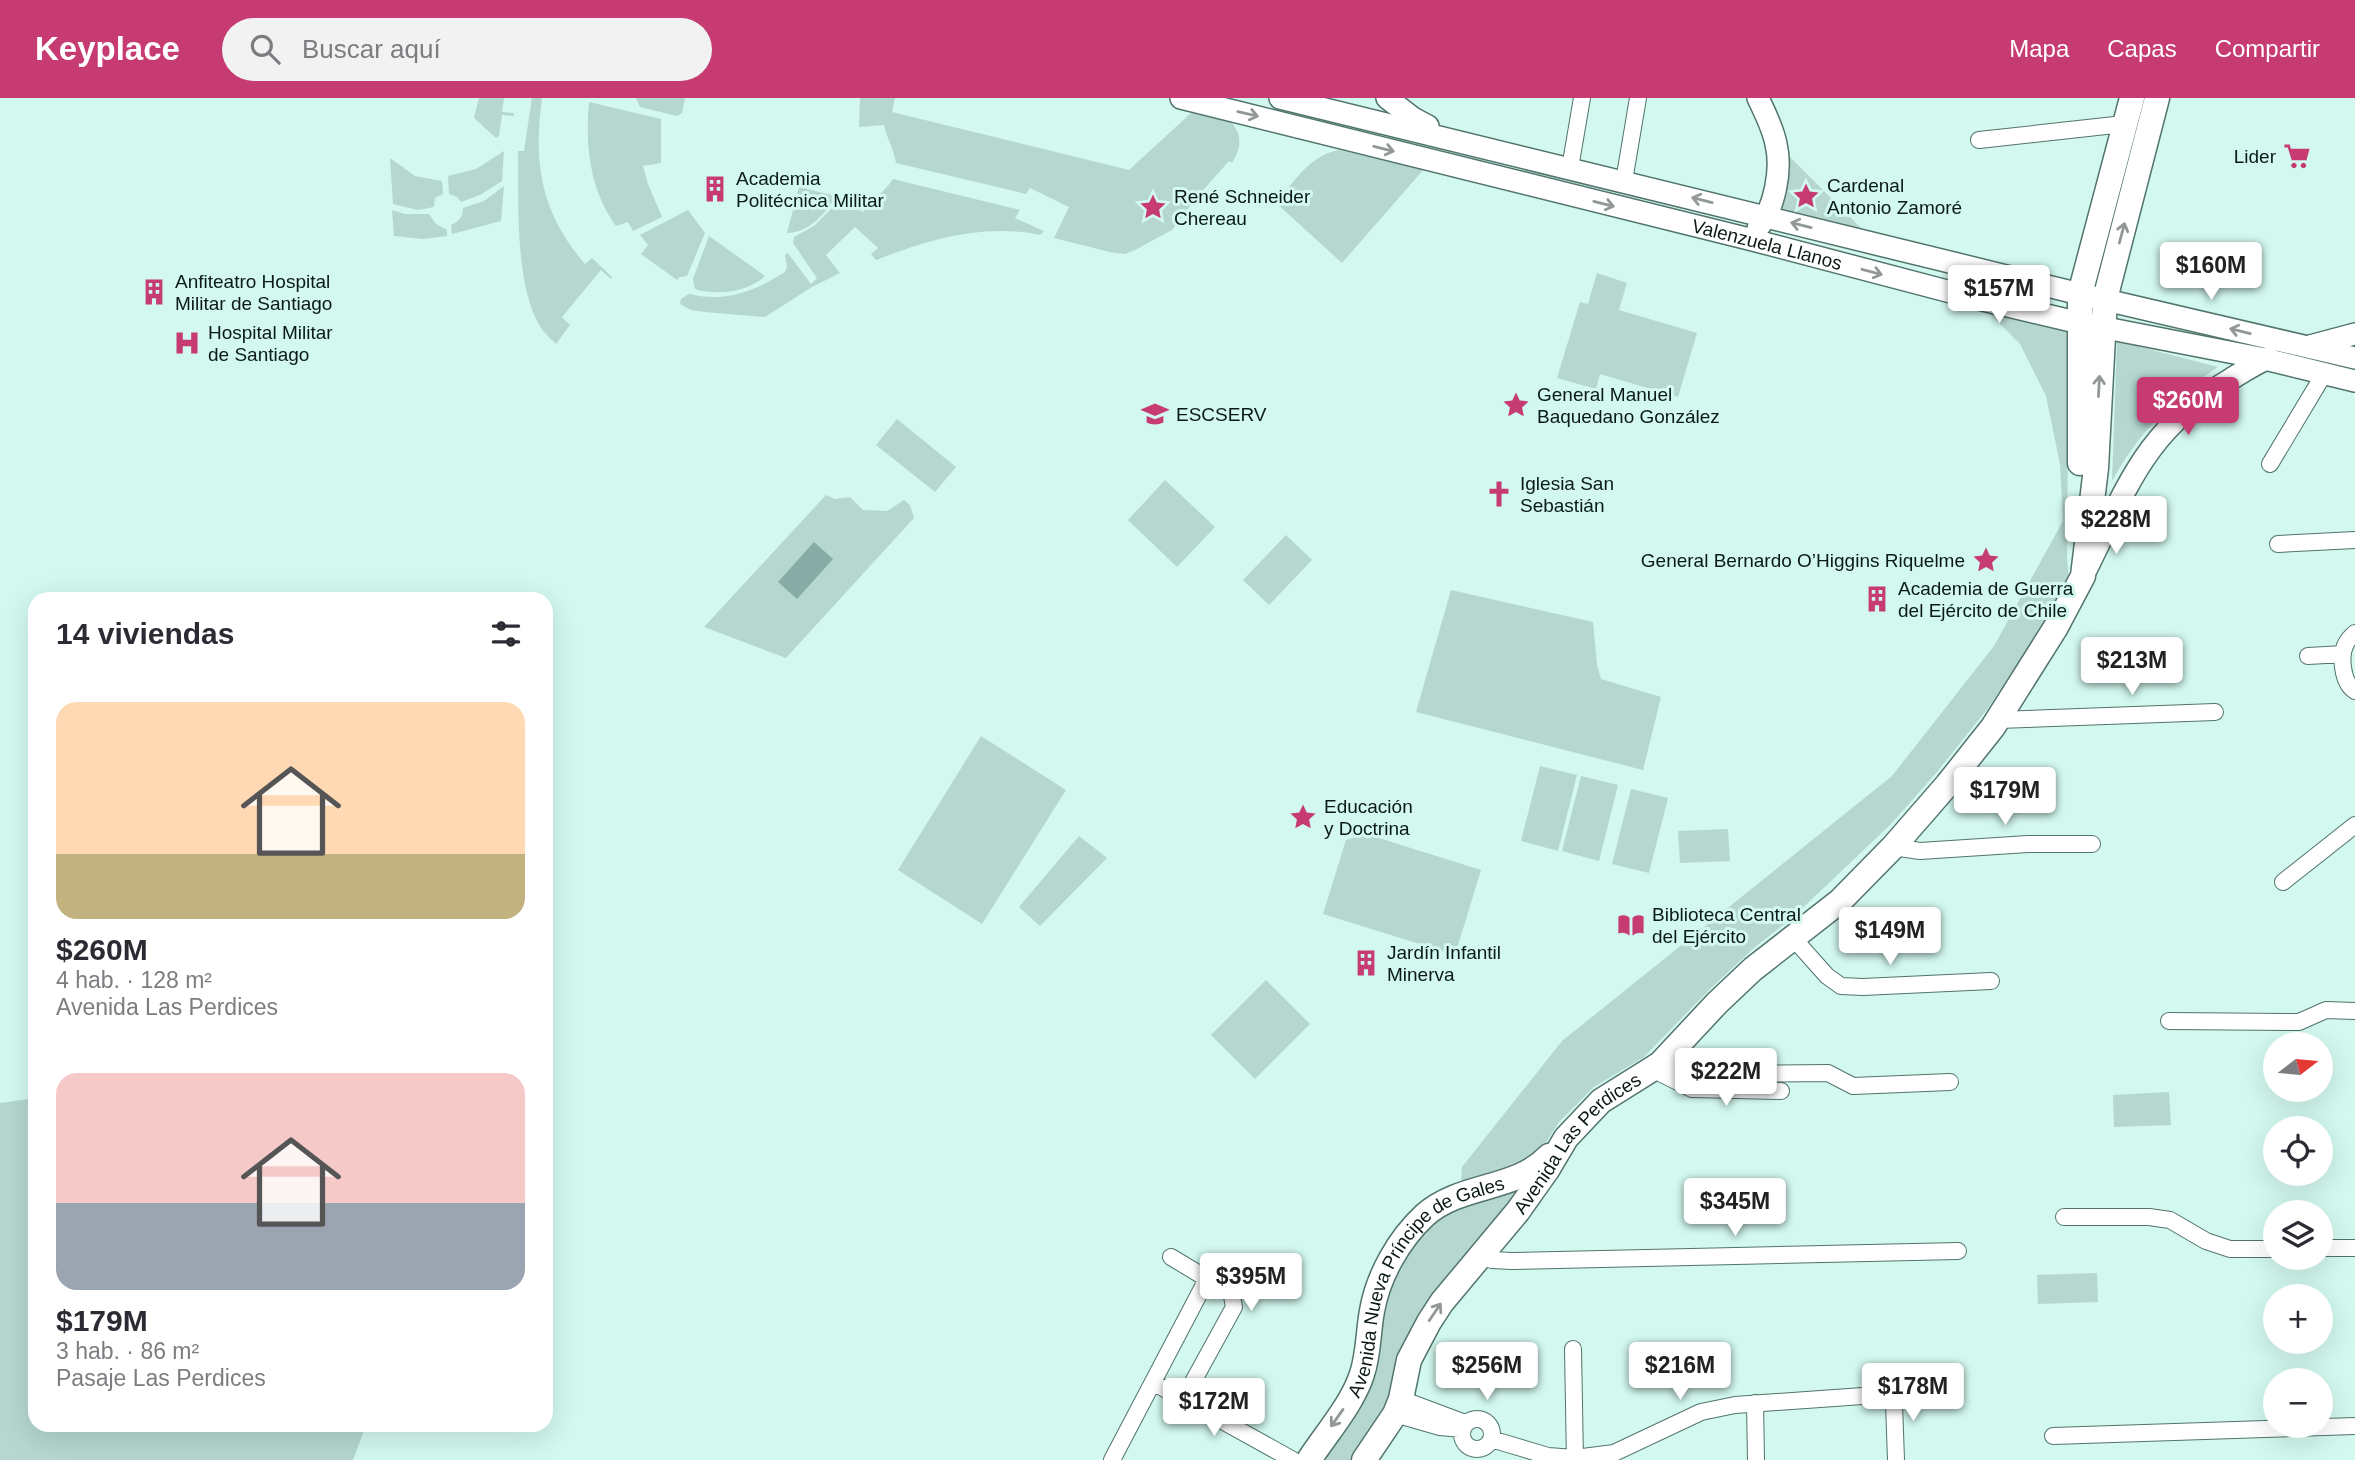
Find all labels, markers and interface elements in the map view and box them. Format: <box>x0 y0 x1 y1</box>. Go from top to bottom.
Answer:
search box <box>222 18 712 81</box>
text: Keyplace <box>35 30 180 67</box>
icon: search <box>246 30 284 68</box>
text: Buscar aquí <box>302 34 441 64</box>
text: Mapa <box>2009 35 2069 62</box>
text: Capas <box>2107 35 2177 62</box>
text: Compartir <box>2215 35 2320 62</box>
one-way arrow <box>1236 108 1259 121</box>
supermarket icon: Lider <box>2282 141 2312 171</box>
one-way arrow <box>1372 143 1394 156</box>
place label: Lider <box>2234 146 2277 167</box>
place label: Academia Politécnica Militar <box>736 168 884 211</box>
building icon: Academia Politécnica Militar <box>700 174 730 204</box>
place label: Cardenal Antonio Zamoré <box>1827 175 1962 218</box>
place icon: Cardenal Antonio Zamoré <box>1791 181 1821 211</box>
place label: René Schneider Chereau <box>1174 186 1311 229</box>
place icon: René Schneider Chereau <box>1138 192 1168 222</box>
one-way arrow <box>1691 193 1713 206</box>
one-way arrow <box>1592 198 1615 211</box>
street label: Valenzuela Llanos <box>1690 215 1844 273</box>
one-way arrow <box>1790 218 1813 231</box>
one-way arrow <box>2116 222 2129 245</box>
pin: $160M <box>2162 242 2260 302</box>
text: $160M <box>2176 252 2246 278</box>
one-way arrow <box>1861 266 1883 279</box>
pin: $157M <box>1950 266 2048 325</box>
place label: Anfiteatro Hospital Militar de Santiago <box>175 271 332 314</box>
text: $157M <box>1964 275 2034 301</box>
building icon: Anfiteatro Hospital Militar de Santiago <box>139 277 169 307</box>
place label: Hospital Militar de Santiago <box>208 322 333 365</box>
one-way arrow <box>2230 324 2252 337</box>
hospital icon: Hospital Militar de Santiago <box>172 328 202 358</box>
one-way arrow <box>2093 375 2106 398</box>
pin: $260M <box>2139 378 2237 437</box>
place label: General Manuel Baquedano González <box>1537 384 1720 427</box>
text: $260M <box>2153 387 2223 413</box>
place icon: General Manuel Baquedano González <box>1501 390 1531 420</box>
school or university icon: ESCSERV <box>1140 399 1170 429</box>
place label: ESCSERV <box>1176 404 1267 425</box>
place label: Iglesia San Sebastián <box>1520 473 1614 516</box>
church icon: Iglesia San Sebastián <box>1484 479 1514 509</box>
pin: $228M <box>2067 496 2165 556</box>
text: $228M <box>2081 506 2151 532</box>
place icon: General Bernardo O’Higgins Riquelme <box>1971 545 2001 575</box>
place label: General Bernardo O’Higgins Riquelme <box>1641 550 1965 571</box>
place label: Academia de Guerra del Ejército de Chile <box>1898 578 2074 621</box>
building icon: Academia de Guerra del Ejército de Chile <box>1862 584 1892 614</box>
icon: filters <box>487 615 525 653</box>
text: 14 viviendas <box>56 617 234 650</box>
pin: $213M <box>2083 638 2181 697</box>
text: $213M <box>2097 647 2167 673</box>
icon: home <box>228 748 354 874</box>
pin: $179M <box>1956 768 2054 827</box>
text: $179M <box>1970 777 2040 803</box>
place label: Educación y Doctrina <box>1324 796 1413 839</box>
place icon: Educación y Doctrina <box>1288 802 1318 832</box>
place label: Biblioteca Central del Ejército <box>1652 904 1801 947</box>
pin: $149M <box>1841 908 1939 967</box>
library icon: Biblioteca Central del Ejército <box>1616 910 1646 940</box>
text: $149M <box>1855 917 1925 943</box>
text: $260M <box>56 933 148 966</box>
place label: Jardín Infantil Minerva <box>1387 942 1501 985</box>
building icon: Jardín Infantil Minerva <box>1351 948 1381 978</box>
text: 4 hab. · 128 m² <box>56 967 212 993</box>
text: Avenida Las Perdices <box>56 994 278 1020</box>
north arrow <box>2263 1032 2333 1102</box>
map controls <box>2263 1032 2333 1438</box>
pin: $222M <box>1677 1048 1775 1108</box>
text: $222M <box>1691 1058 1761 1084</box>
street label: Avenida Las Perdices <box>1509 1068 1644 1218</box>
button: locate <box>2263 1116 2333 1186</box>
icon: home <box>228 1119 354 1245</box>
street label: Avenida Nueva Príncipe de Gales <box>1343 1172 1507 1401</box>
pin: $345M <box>1686 1178 1784 1238</box>
text: $345M <box>1700 1188 1770 1214</box>
button: layers <box>2263 1200 2333 1270</box>
pin: $395M <box>1202 1254 1300 1313</box>
text: $395M <box>1216 1263 1286 1289</box>
button: + <box>2263 1284 2333 1354</box>
one-way arrow <box>1428 1303 1442 1323</box>
text: $179M <box>56 1304 148 1337</box>
text: 3 hab. · 86 m² <box>56 1338 199 1364</box>
pin: $256M <box>1438 1342 1536 1402</box>
pin: $216M <box>1631 1342 1729 1402</box>
text: $256M <box>1452 1352 1522 1378</box>
text: $216M <box>1645 1352 1715 1378</box>
pin: $178M <box>1864 1364 1962 1423</box>
text: Pasaje Las Perdices <box>56 1365 266 1391</box>
button: − <box>2263 1368 2333 1438</box>
text: $178M <box>1878 1373 1948 1399</box>
pin: $172M <box>1165 1378 1263 1438</box>
text: $172M <box>1179 1388 1249 1414</box>
one-way arrow <box>1330 1408 1344 1427</box>

